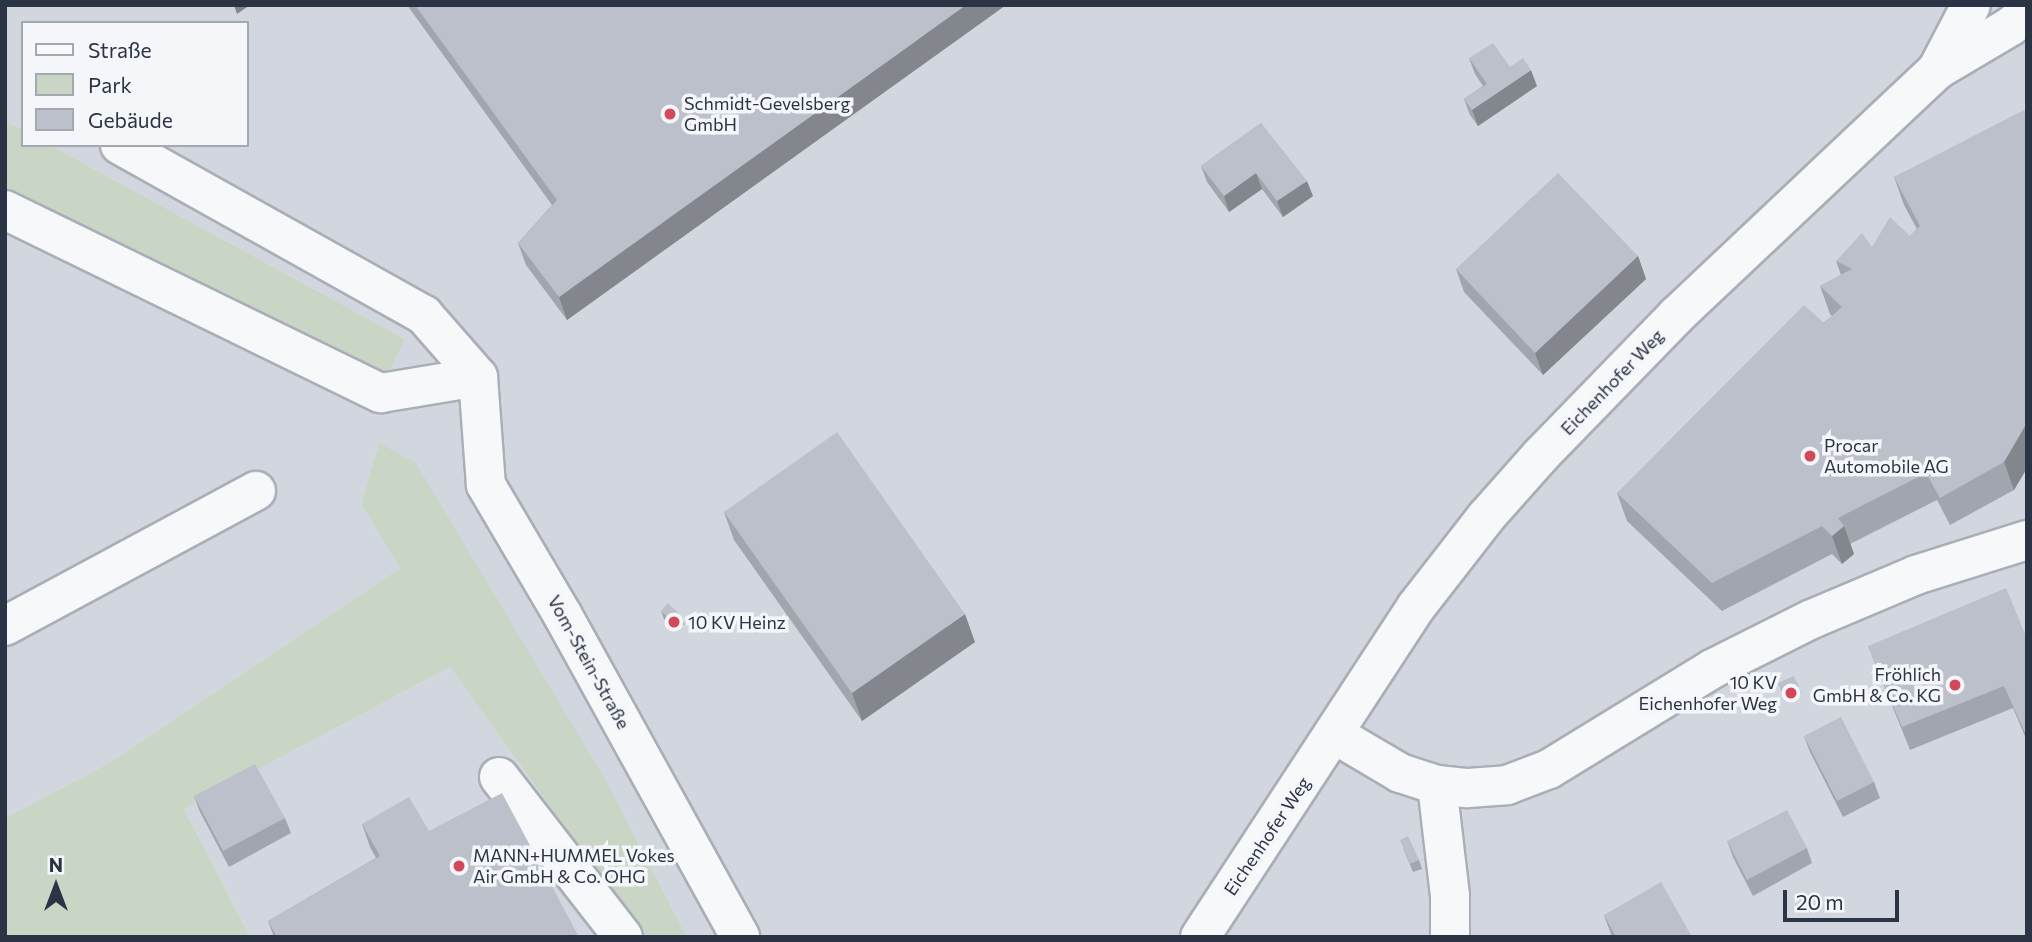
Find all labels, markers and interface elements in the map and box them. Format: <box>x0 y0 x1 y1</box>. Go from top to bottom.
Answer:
legend <box>21 21 248 147</box>
text: Straße <box>88 37 152 62</box>
text: Park <box>88 72 132 97</box>
place label: Schmidt-Gevelsberg GmbH <box>684 93 850 136</box>
marker: Schmidt-Gevelsberg GmbH <box>662 106 678 122</box>
text: Gebäude <box>88 107 173 132</box>
street label: Eichenhofer Weg <box>1556 325 1668 439</box>
place label: Procar Automobile AG <box>1824 435 1949 478</box>
marker: Procar Automobile AG <box>1802 448 1818 464</box>
street label: Vom-Stein-Straße <box>543 591 635 733</box>
place label: 10 KV Heinz <box>688 611 786 633</box>
marker: 10 KV Heinz <box>666 614 682 630</box>
place label: Fröhlich GmbH & Co. KG <box>1813 664 1941 706</box>
place label: 10 KV Eichenhofer Weg <box>1639 672 1777 714</box>
marker: Fröhlich GmbH & Co. KG <box>1947 677 1963 693</box>
marker: 10 KV Eichenhofer Weg <box>1783 685 1799 701</box>
street label: Eichenhofer Weg <box>1219 773 1315 899</box>
place label: MANN+HUMMEL Vokes Air GmbH & Co. OHG <box>473 845 675 888</box>
north arrow <box>21 851 91 921</box>
text: N <box>49 853 63 876</box>
marker: MANN+HUMMEL Vokes Air GmbH & Co. OHG <box>451 858 467 874</box>
scale bar <box>1787 876 1902 920</box>
text: 20 m <box>1796 889 1844 914</box>

